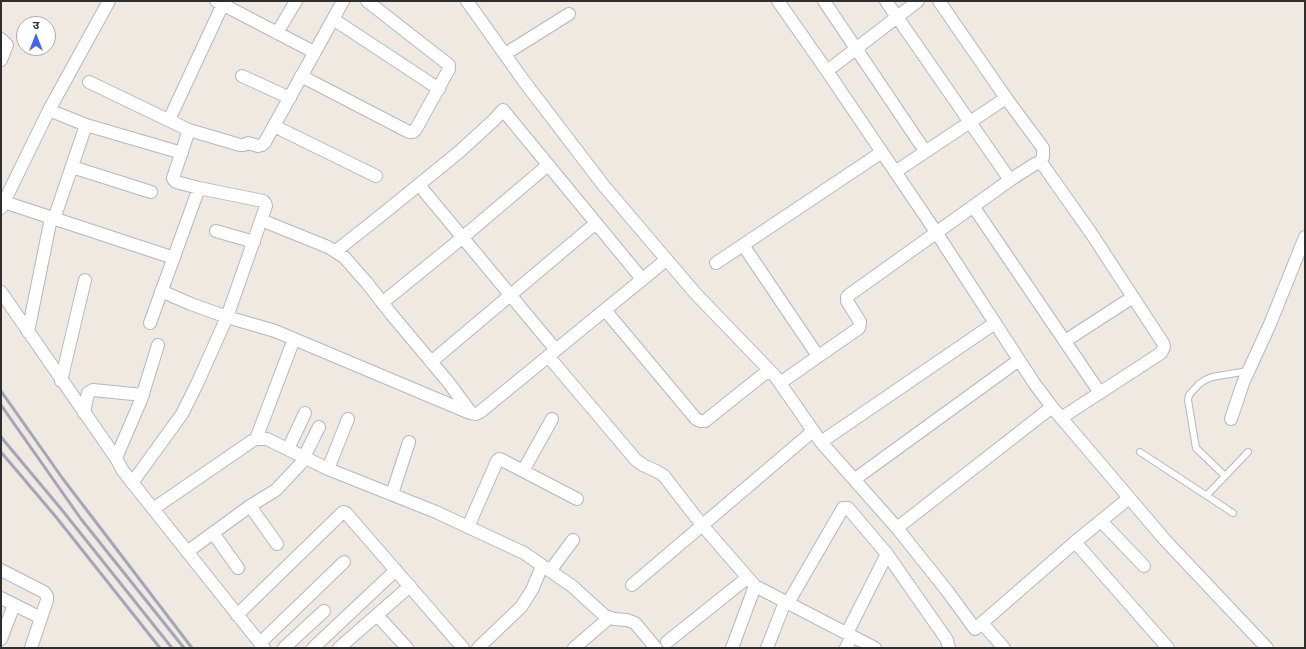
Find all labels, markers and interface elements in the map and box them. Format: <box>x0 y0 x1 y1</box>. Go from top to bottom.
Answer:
north arrow <box>16 16 56 56</box>
text: उ <box>33 17 39 33</box>

